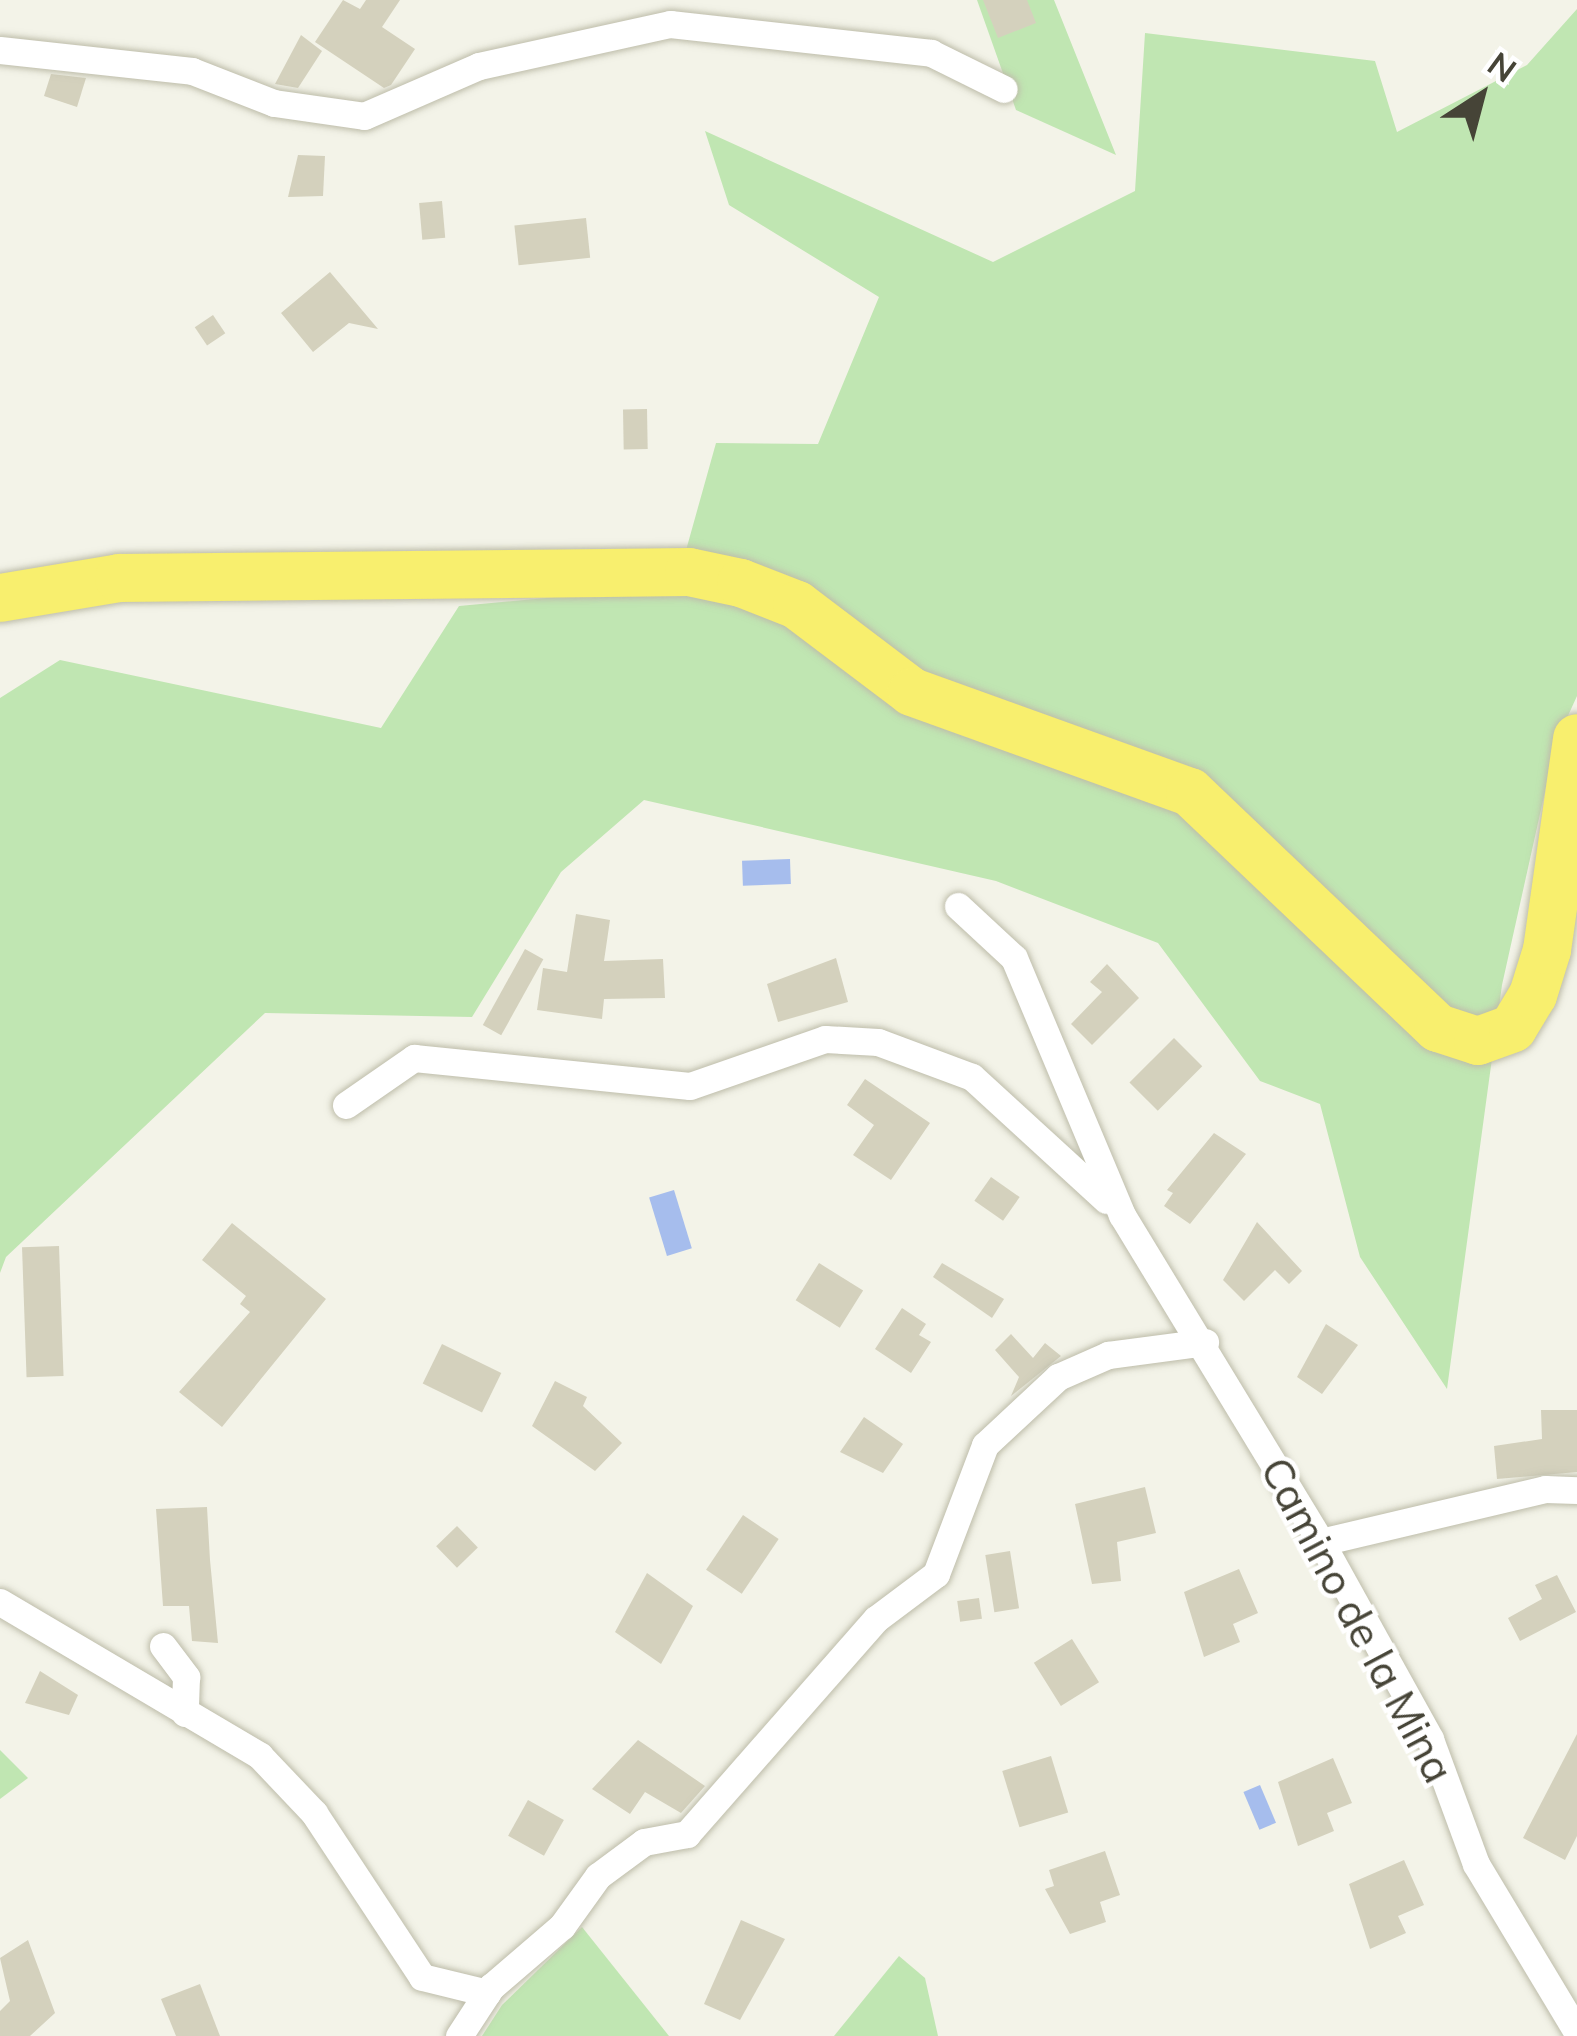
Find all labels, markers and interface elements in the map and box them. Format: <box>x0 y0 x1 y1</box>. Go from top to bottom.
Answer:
north arrow <box>1421 36 1541 156</box>
text: N <box>1480 43 1525 90</box>
street label: Camino de la Mina <box>1250 1449 1464 1791</box>

